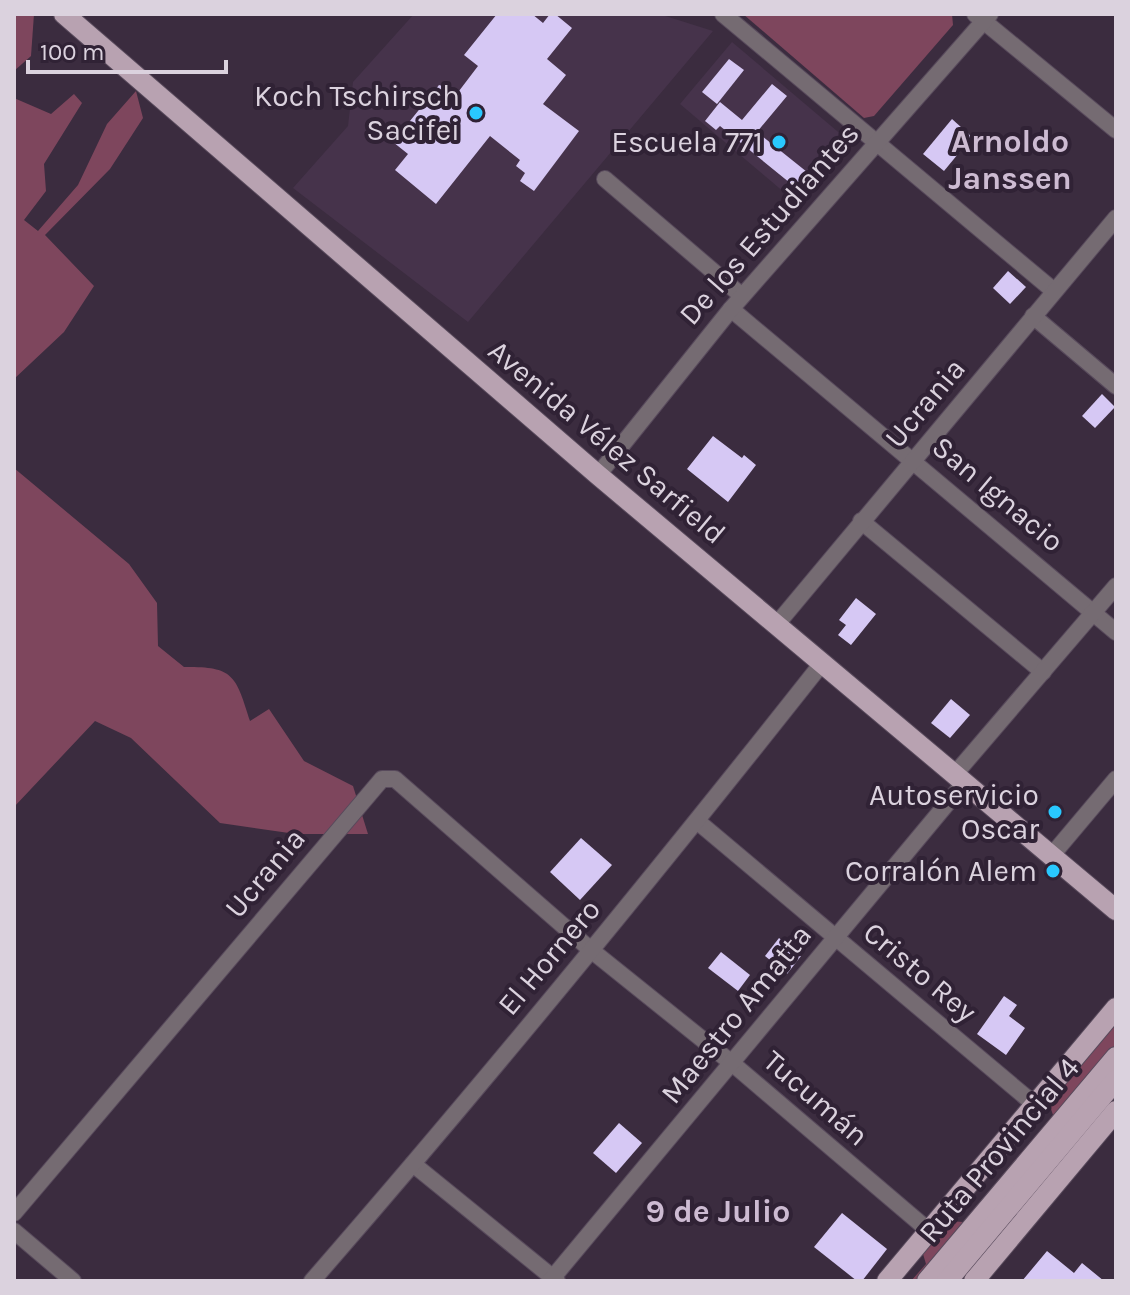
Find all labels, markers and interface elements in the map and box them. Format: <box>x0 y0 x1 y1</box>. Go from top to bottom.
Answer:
scale bar <box>28 24 226 74</box>
text: 100 m <box>40 38 105 66</box>
place label: Koch Tschirsch Sacifei <box>254 78 460 148</box>
marker: Koch Tschirsch Sacifei <box>467 104 485 122</box>
street label: De los Estudiantes <box>671 116 867 332</box>
district label: Arnoldo Janssen <box>948 123 1072 197</box>
place label: Escuela 771 <box>611 124 763 160</box>
marker: Escuela 771 <box>770 133 788 151</box>
street label: Avenida Vélez Sarfield <box>481 332 733 552</box>
street label: Ucrania <box>877 351 973 455</box>
street label: San Ignacio <box>925 429 1071 559</box>
place label: Autoservicio Oscar <box>869 777 1039 847</box>
marker: Autoservicio Oscar <box>1046 803 1064 821</box>
street label: Ucrania <box>217 821 313 925</box>
place label: Corralón Alem <box>845 853 1037 889</box>
marker: Corralón Alem <box>1044 862 1062 880</box>
street label: El Hornero <box>490 892 608 1022</box>
street label: Cristo Rey <box>856 914 984 1030</box>
street label: Maestro Amatta <box>653 917 819 1111</box>
street label: Tucumán <box>756 1043 876 1153</box>
street label: Ruta Provincial 4 <box>911 1050 1087 1250</box>
district label: 9 de Julio <box>646 1193 790 1230</box>

